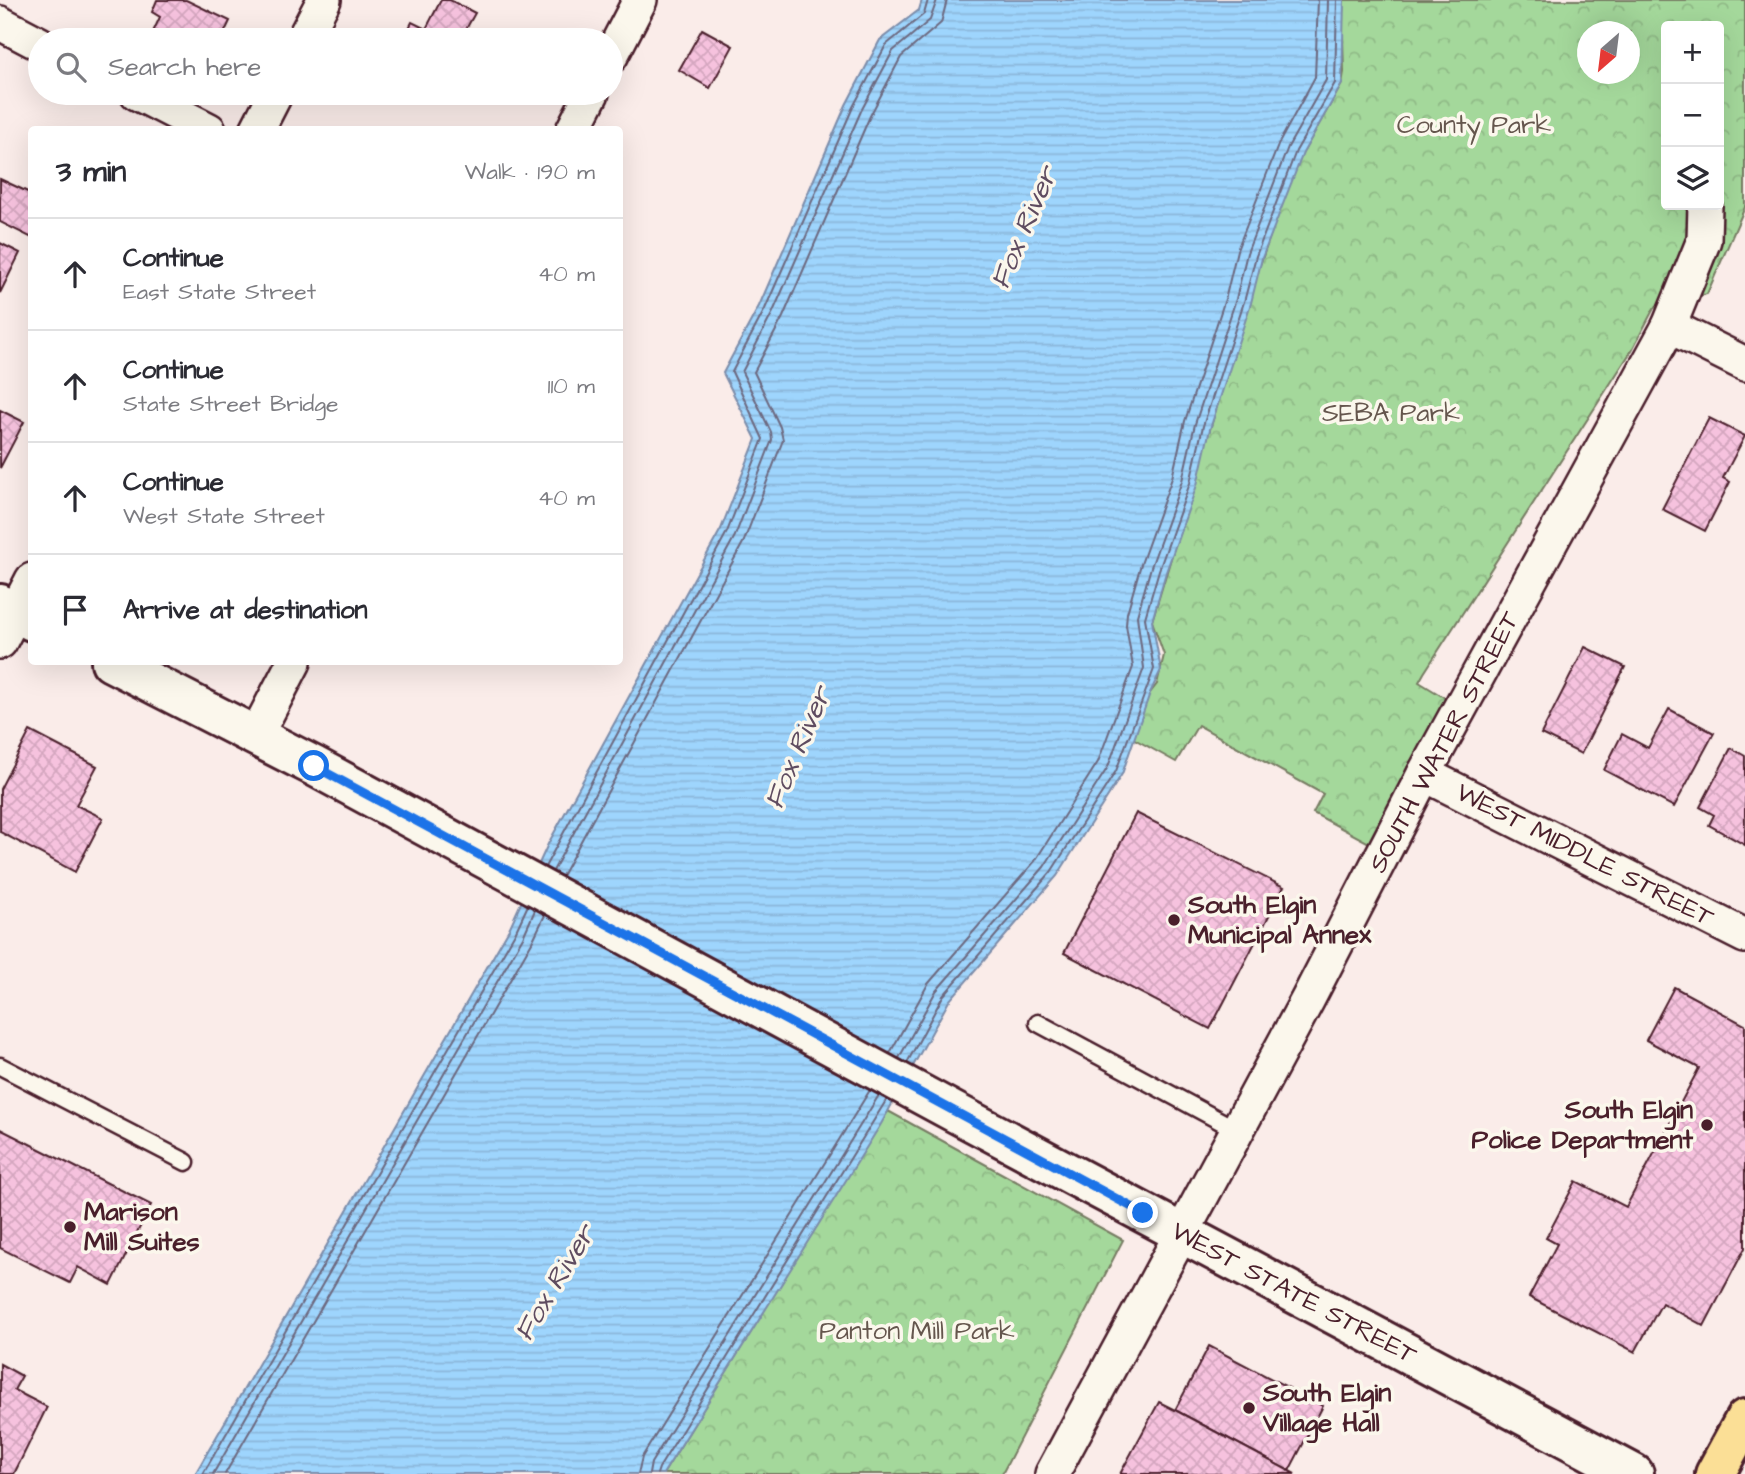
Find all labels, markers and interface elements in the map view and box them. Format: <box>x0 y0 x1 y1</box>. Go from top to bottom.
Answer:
north arrow <box>1577 21 1640 84</box>
map controls <box>1661 21 1724 210</box>
button: + <box>1661 21 1724 84</box>
search box <box>28 28 623 105</box>
icon: search <box>52 48 90 86</box>
text: Search here <box>108 49 261 85</box>
button: − <box>1661 84 1724 147</box>
park label: County Park <box>1397 107 1551 145</box>
button: layers <box>1661 147 1724 210</box>
text: 3 min <box>56 151 126 193</box>
text: Walk · 190 m <box>465 156 595 188</box>
water label: Fox River <box>981 159 1068 295</box>
text: Continue <box>123 240 224 276</box>
icon: ahead <box>56 255 94 293</box>
text: 40 m <box>538 258 595 290</box>
text: East State Street <box>123 276 316 308</box>
text: Continue <box>123 352 224 388</box>
icon: ahead <box>56 367 94 405</box>
text: 110 m <box>547 370 595 402</box>
text: State Street Bridge <box>123 388 339 420</box>
park label: SEBA Park <box>1322 395 1460 431</box>
text: Continue <box>123 464 224 500</box>
icon: ahead <box>56 479 94 517</box>
text: 40 m <box>538 482 595 514</box>
text: West State Street <box>123 500 325 532</box>
icon: arrive <box>56 591 94 629</box>
text: Arrive at destination <box>123 592 368 628</box>
street label: SOUTH WATER STREET <box>1360 604 1529 879</box>
water label: Fox River <box>755 679 842 815</box>
route start <box>298 750 329 781</box>
street label: WEST MIDDLE STREET <box>1450 774 1721 936</box>
place label: South Elgin Municipal Annex <box>1187 887 1372 953</box>
marker: South Elgin Municipal Annex <box>1166 912 1182 928</box>
place label: South Elgin Police Department <box>1472 1092 1693 1158</box>
marker: South Elgin Police Department <box>1699 1117 1715 1133</box>
place label: Marison Mill Suites <box>84 1194 200 1260</box>
route end <box>1127 1197 1158 1228</box>
street label: WEST STATE STREET <box>1165 1213 1424 1373</box>
water label: Fox River <box>505 1216 606 1348</box>
marker: Marison Mill Suites <box>62 1219 78 1235</box>
park label: Panton Mill Park <box>819 1313 1015 1349</box>
place label: South Elgin Village Hall <box>1262 1375 1391 1444</box>
marker: South Elgin Village Hall <box>1241 1400 1257 1416</box>

